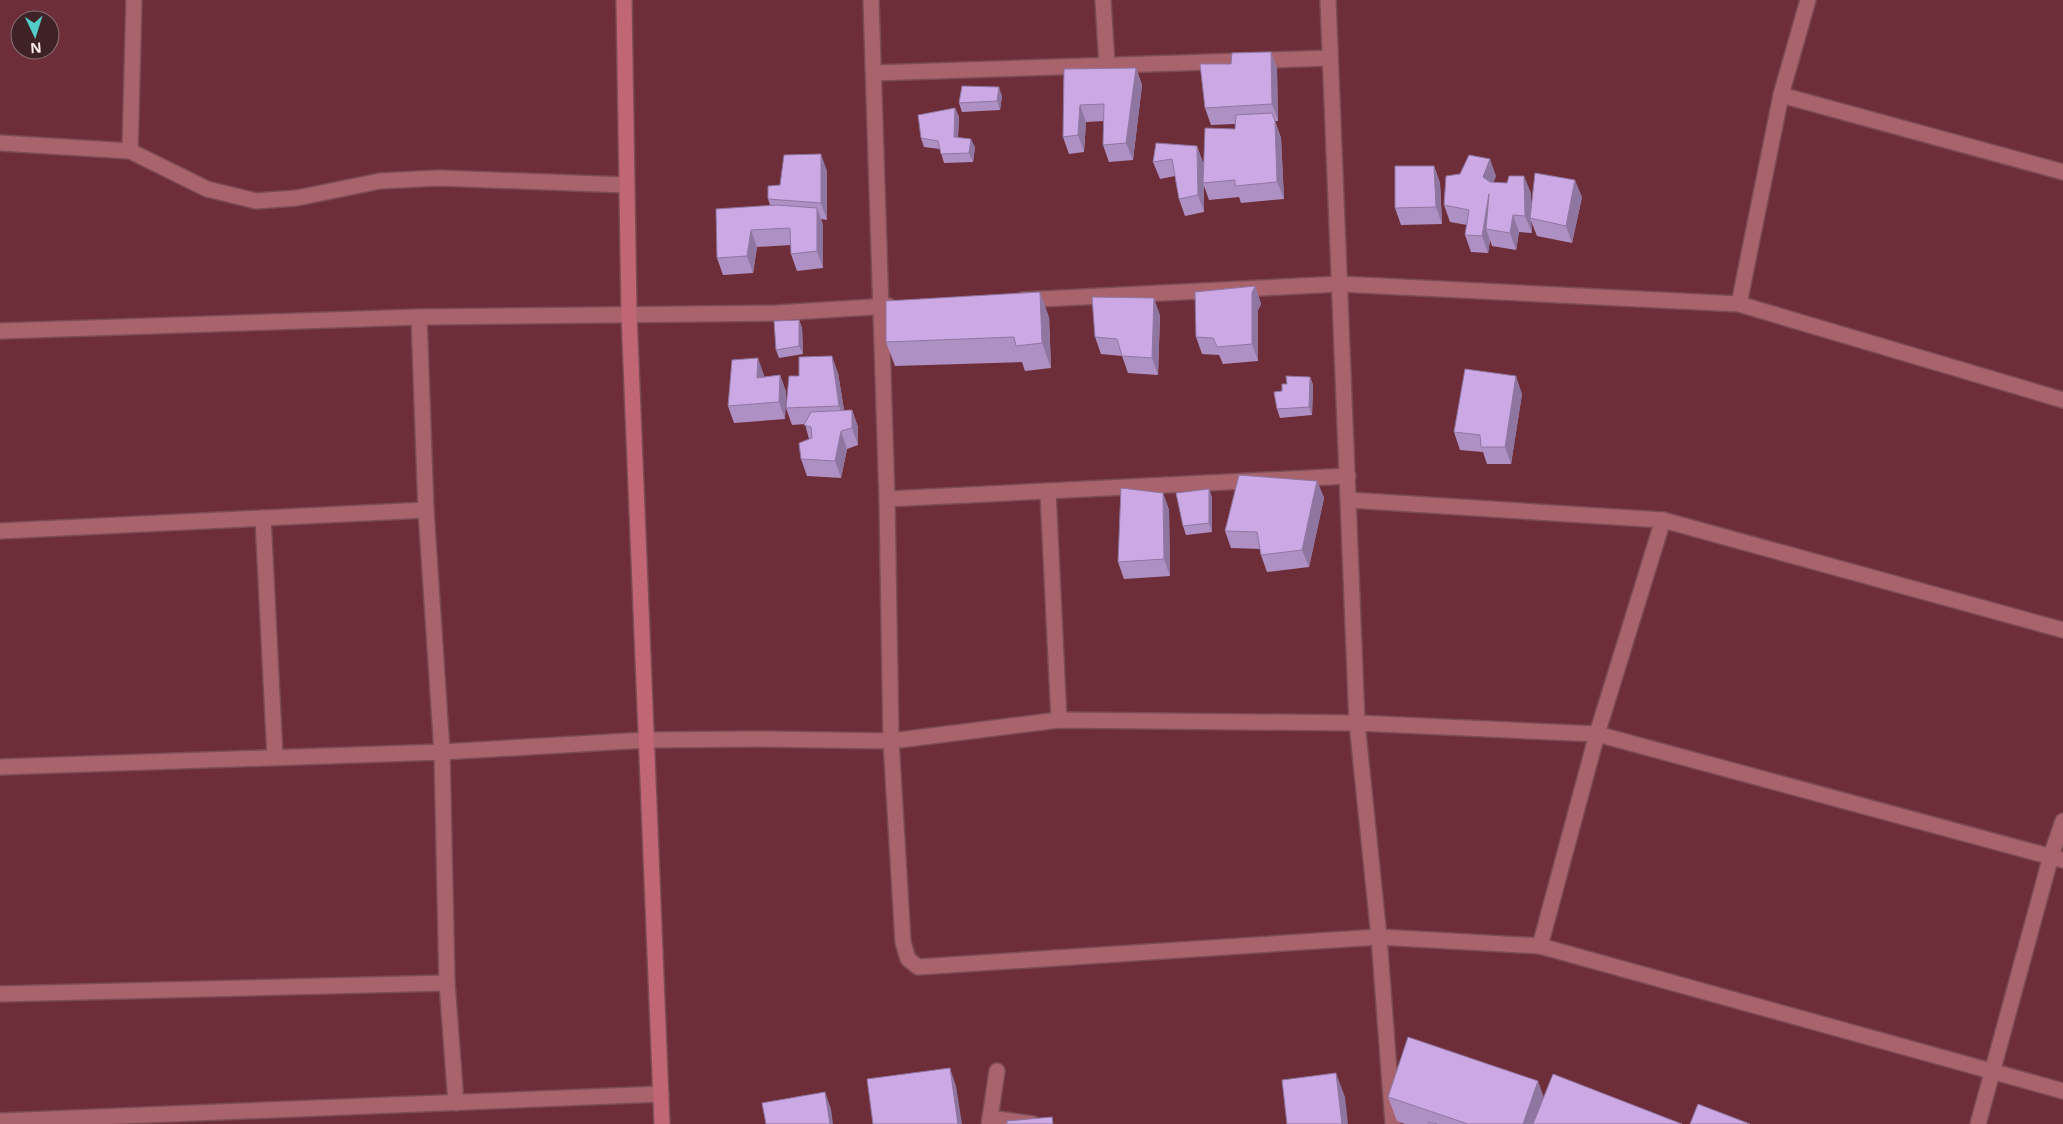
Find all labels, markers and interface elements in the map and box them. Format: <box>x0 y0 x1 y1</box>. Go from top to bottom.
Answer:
north arrow <box>10 10 60 60</box>
text: N <box>30 39 42 58</box>

